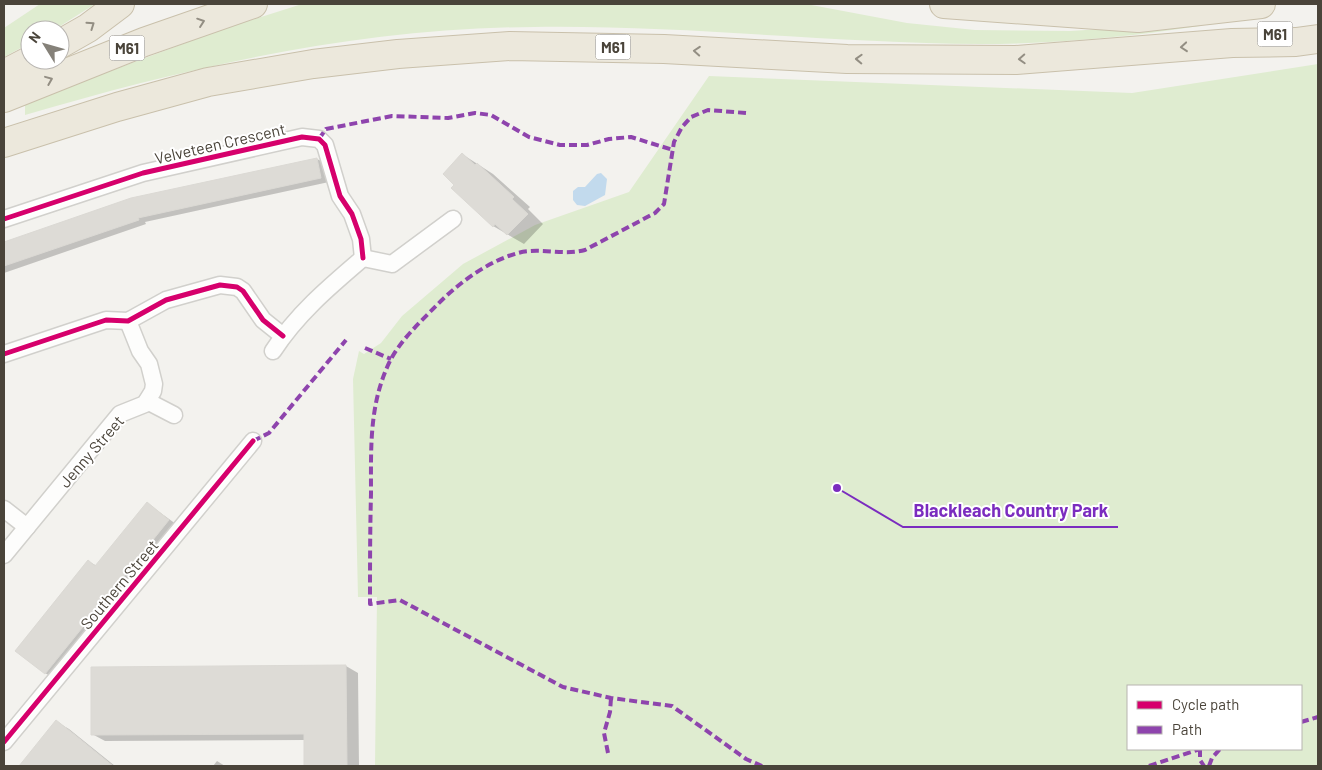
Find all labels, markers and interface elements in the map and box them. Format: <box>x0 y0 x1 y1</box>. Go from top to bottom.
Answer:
one-way arrow <box>196 18 204 28</box>
north arrow <box>20 20 70 70</box>
one-way arrow <box>85 22 95 31</box>
road number: M61 <box>1258 22 1292 46</box>
text: N <box>25 28 44 46</box>
road number: M61 <box>596 34 630 60</box>
road number: M61 <box>110 36 144 60</box>
one-way arrow <box>1179 41 1187 52</box>
one-way arrow <box>693 46 701 57</box>
one-way arrow <box>855 54 862 64</box>
one-way arrow <box>1017 54 1025 65</box>
one-way arrow <box>44 76 53 86</box>
street label: Velveteen Crescent <box>153 119 287 167</box>
street label: Jenny Street <box>55 411 127 491</box>
callout: Blackleach Country Park <box>903 494 1118 527</box>
text: Blackleach Country Park <box>914 499 1109 521</box>
street label: Southern Street <box>76 535 162 633</box>
legend <box>1127 685 1302 750</box>
text: Cycle path <box>1172 695 1239 713</box>
text: Path <box>1172 720 1202 738</box>

